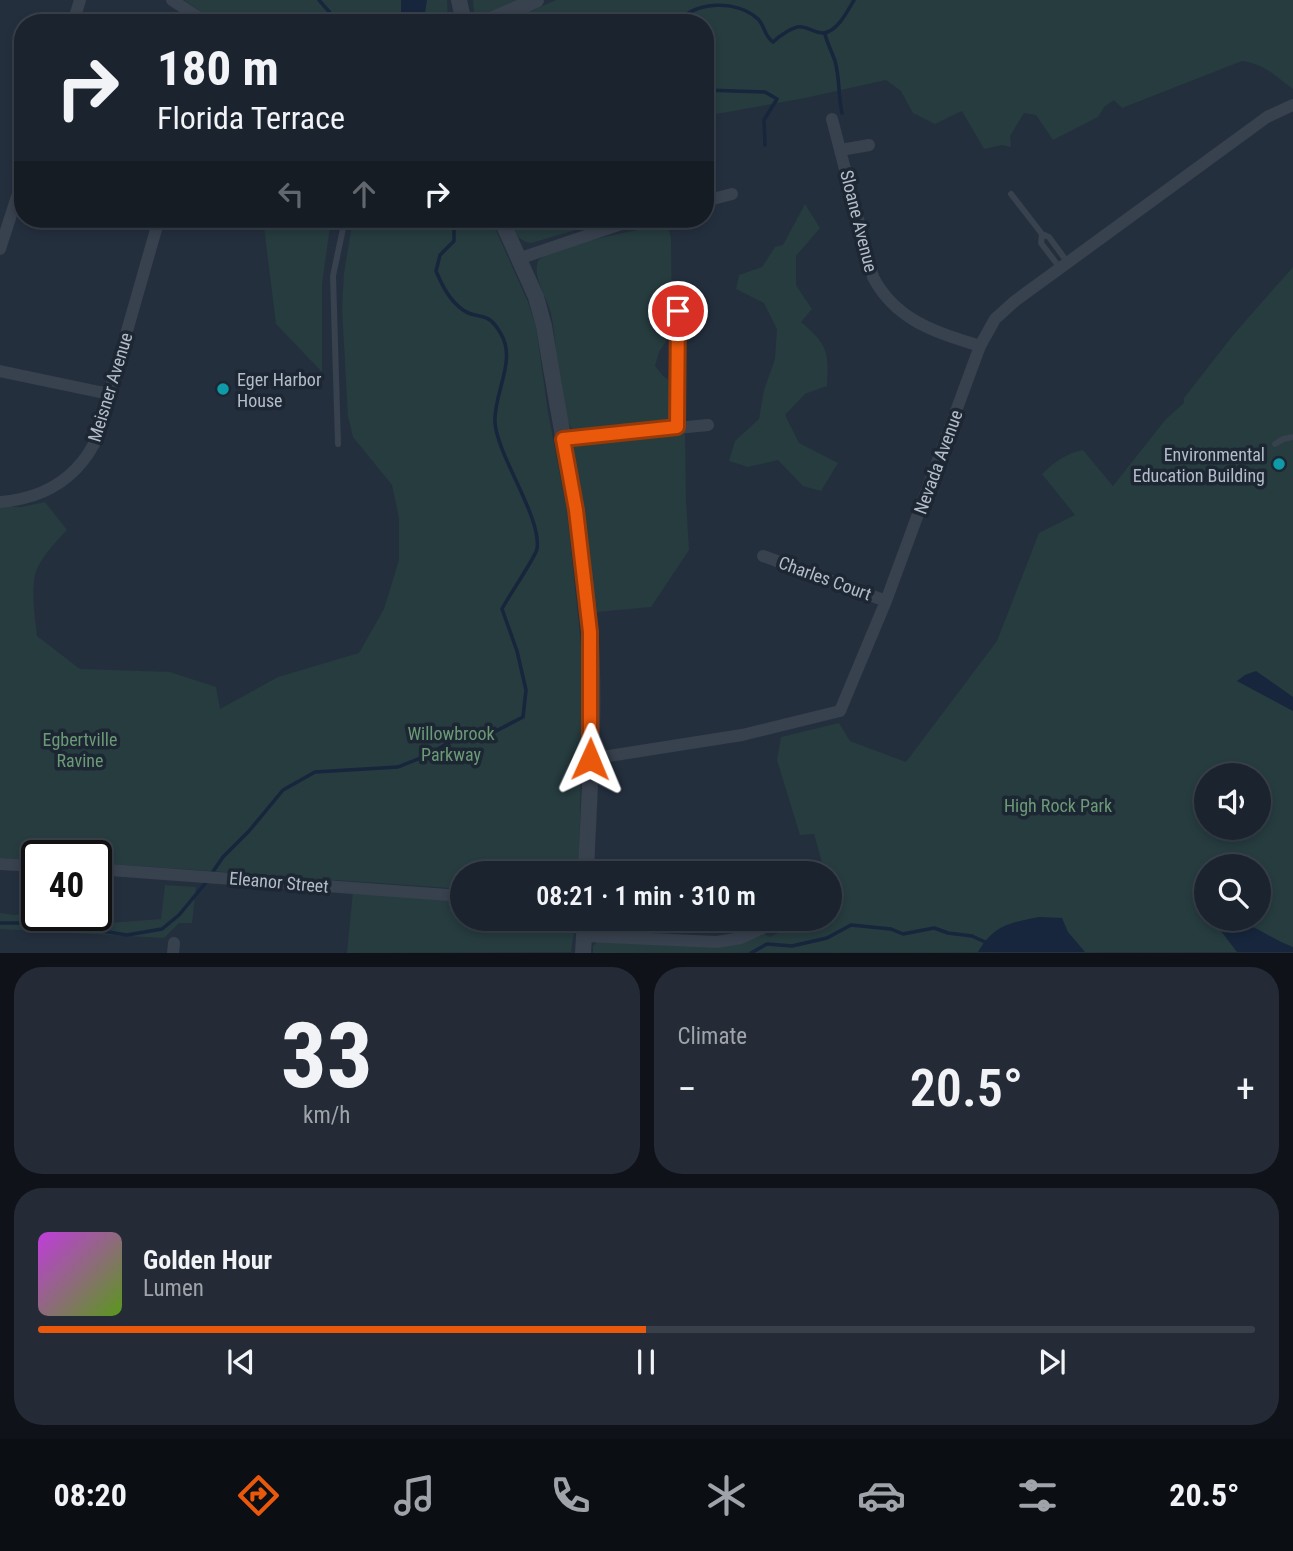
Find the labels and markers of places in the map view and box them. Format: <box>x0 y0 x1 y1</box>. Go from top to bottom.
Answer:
pin <box>648 281 708 341</box>
place label: Eger Harbor House <box>237 369 322 411</box>
marker: Eger Harbor House <box>215 381 231 397</box>
place label: Environmental Education Building <box>1133 444 1265 486</box>
marker: Environmental Education Building <box>1271 456 1287 472</box>

